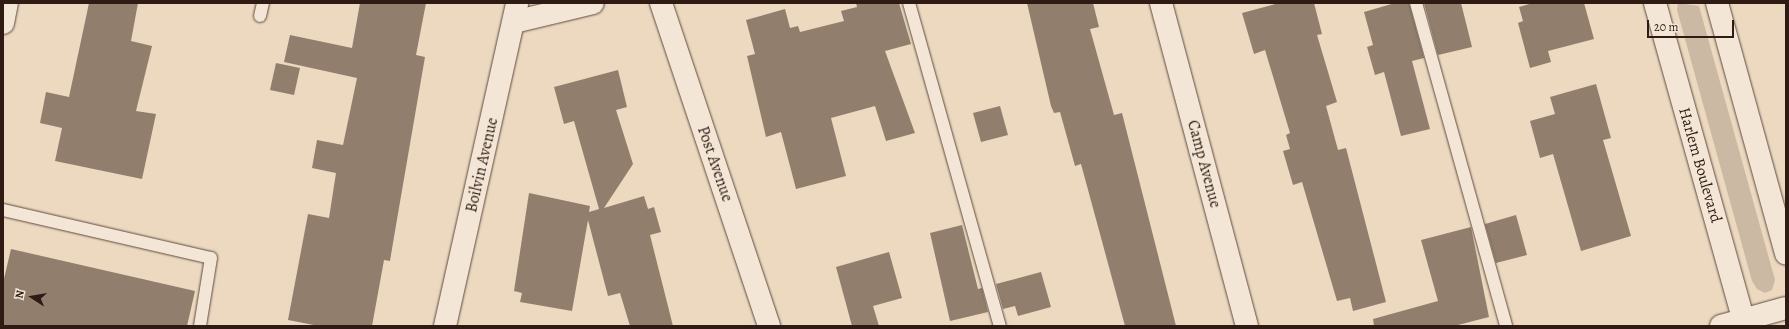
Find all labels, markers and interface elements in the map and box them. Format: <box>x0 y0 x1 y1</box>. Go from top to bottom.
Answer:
scale bar <box>1649 12 1736 38</box>
text: 20 m <box>1654 19 1678 35</box>
street label: Harlem Boulevard <box>1674 105 1726 225</box>
street label: Boilvin Avenue <box>462 116 502 214</box>
street label: Camp Avenue <box>1183 118 1225 210</box>
street label: Post Avenue <box>693 124 737 204</box>
north arrow <box>12 277 52 317</box>
text: N <box>12 289 28 300</box>

